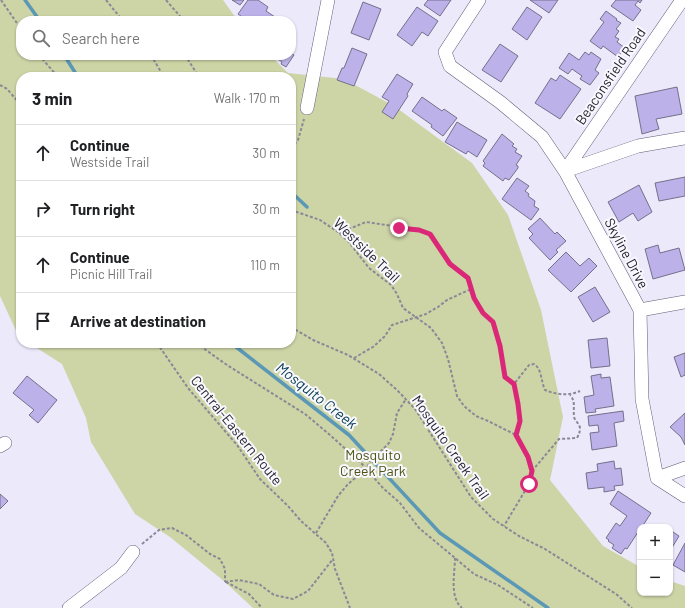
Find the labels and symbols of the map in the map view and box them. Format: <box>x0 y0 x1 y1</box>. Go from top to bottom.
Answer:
street label: Beaconsfield Road <box>571 24 649 128</box>
street label: Westside Trail <box>330 214 404 286</box>
street label: Skyline Drive <box>601 215 653 291</box>
route end <box>390 219 408 237</box>
water label: Mosquito Creek <box>273 358 362 433</box>
street label: Central-Eastern Route <box>188 372 286 488</box>
street label: Mosquito Creek Trail <box>409 392 493 502</box>
park label: Mosquito Creek Park <box>340 446 406 479</box>
route start <box>520 475 538 493</box>

